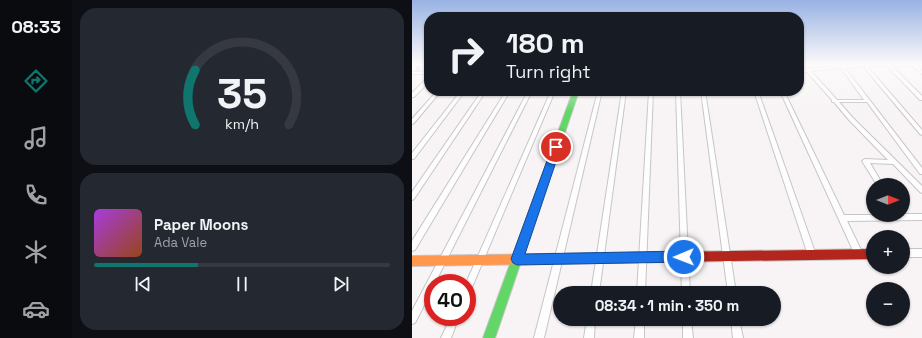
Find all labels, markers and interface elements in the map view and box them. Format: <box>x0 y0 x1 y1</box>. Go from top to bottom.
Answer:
text: 08:33 <box>11 15 61 38</box>
text: 180 m <box>506 25 585 61</box>
icon: right <box>440 28 492 80</box>
text: Turn right <box>506 60 590 83</box>
text: 35 <box>217 66 267 119</box>
icon: directions <box>22 67 50 95</box>
text: km/h <box>225 114 259 132</box>
icon: music <box>22 124 50 152</box>
pin <box>539 130 573 164</box>
icon: arrive <box>545 136 567 158</box>
north arrow <box>866 178 910 222</box>
map controls <box>866 178 910 326</box>
icon: phone <box>22 181 50 209</box>
text: Paper Moons <box>154 215 248 234</box>
button: + <box>866 230 910 274</box>
text: Ada Vale <box>154 234 207 251</box>
position arrow <box>663 236 705 278</box>
icon: climate <box>22 238 50 266</box>
icon: previous <box>132 273 154 295</box>
icon: pause <box>231 273 253 295</box>
icon: next <box>330 273 352 295</box>
speed limit sign: 40 <box>424 274 476 326</box>
button: − <box>866 282 910 326</box>
icon: car <box>22 295 50 323</box>
text: 08:34 · 1 min · 350 m <box>595 296 739 315</box>

